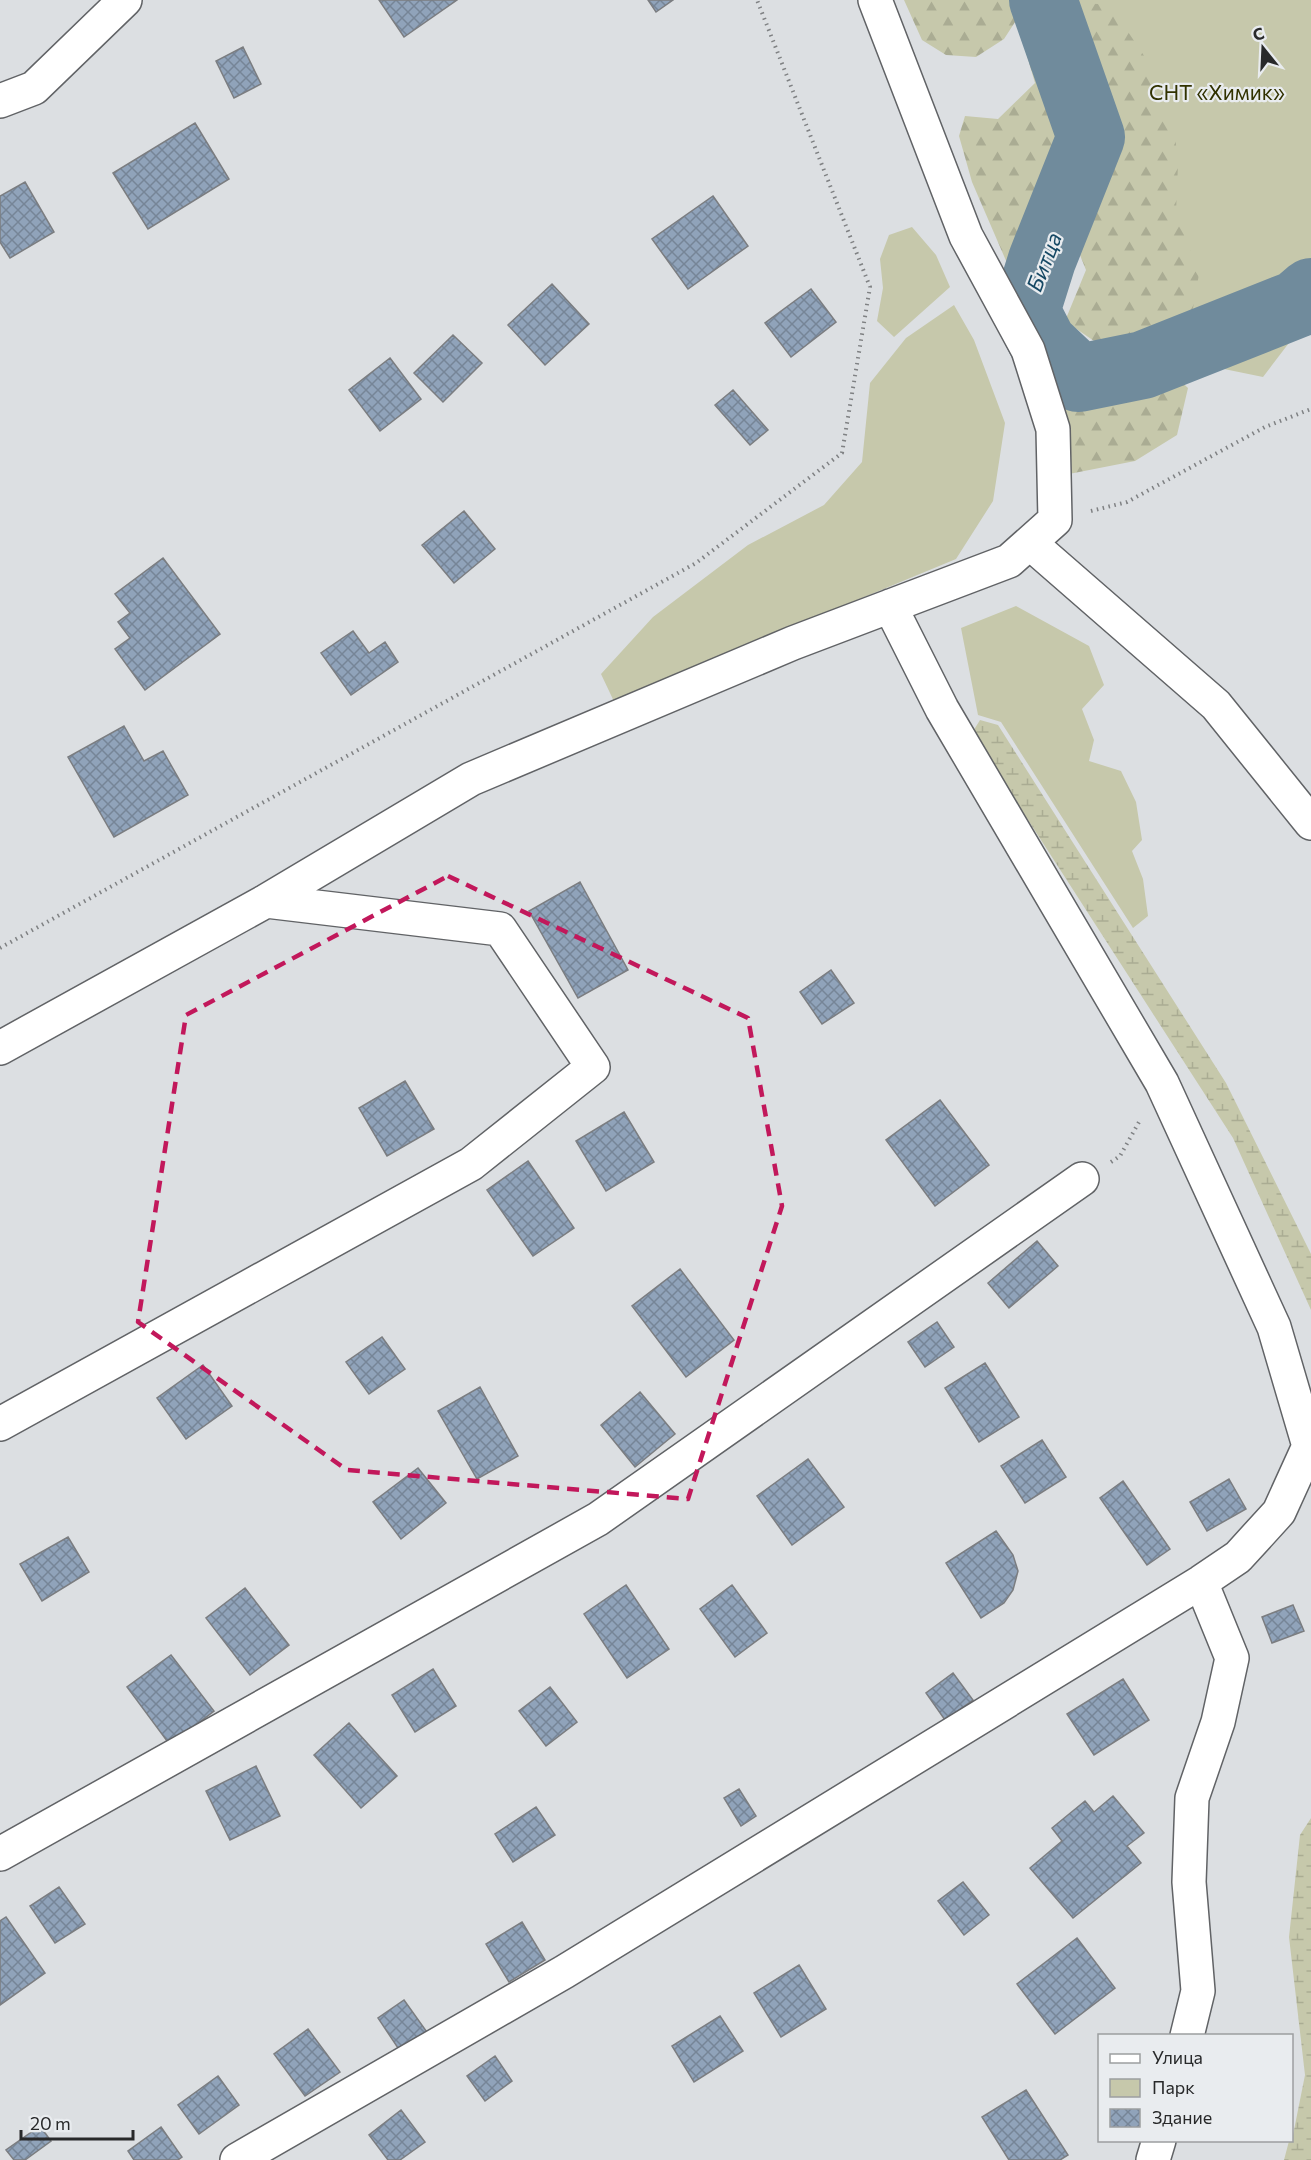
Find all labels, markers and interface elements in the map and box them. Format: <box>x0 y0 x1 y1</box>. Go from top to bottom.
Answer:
north arrow <box>1233 18 1293 78</box>
text: С <box>1250 23 1266 44</box>
park label: СНТ «Химик» <box>1149 79 1285 104</box>
water label: Битца <box>1020 229 1067 295</box>
legend <box>1098 2034 1293 2142</box>
text: Улица <box>1152 2046 1203 2068</box>
text: Парк <box>1152 2076 1195 2098</box>
scale bar <box>21 2103 134 2141</box>
text: Здание <box>1152 2106 1212 2128</box>
text: 20 m <box>30 2112 71 2134</box>

